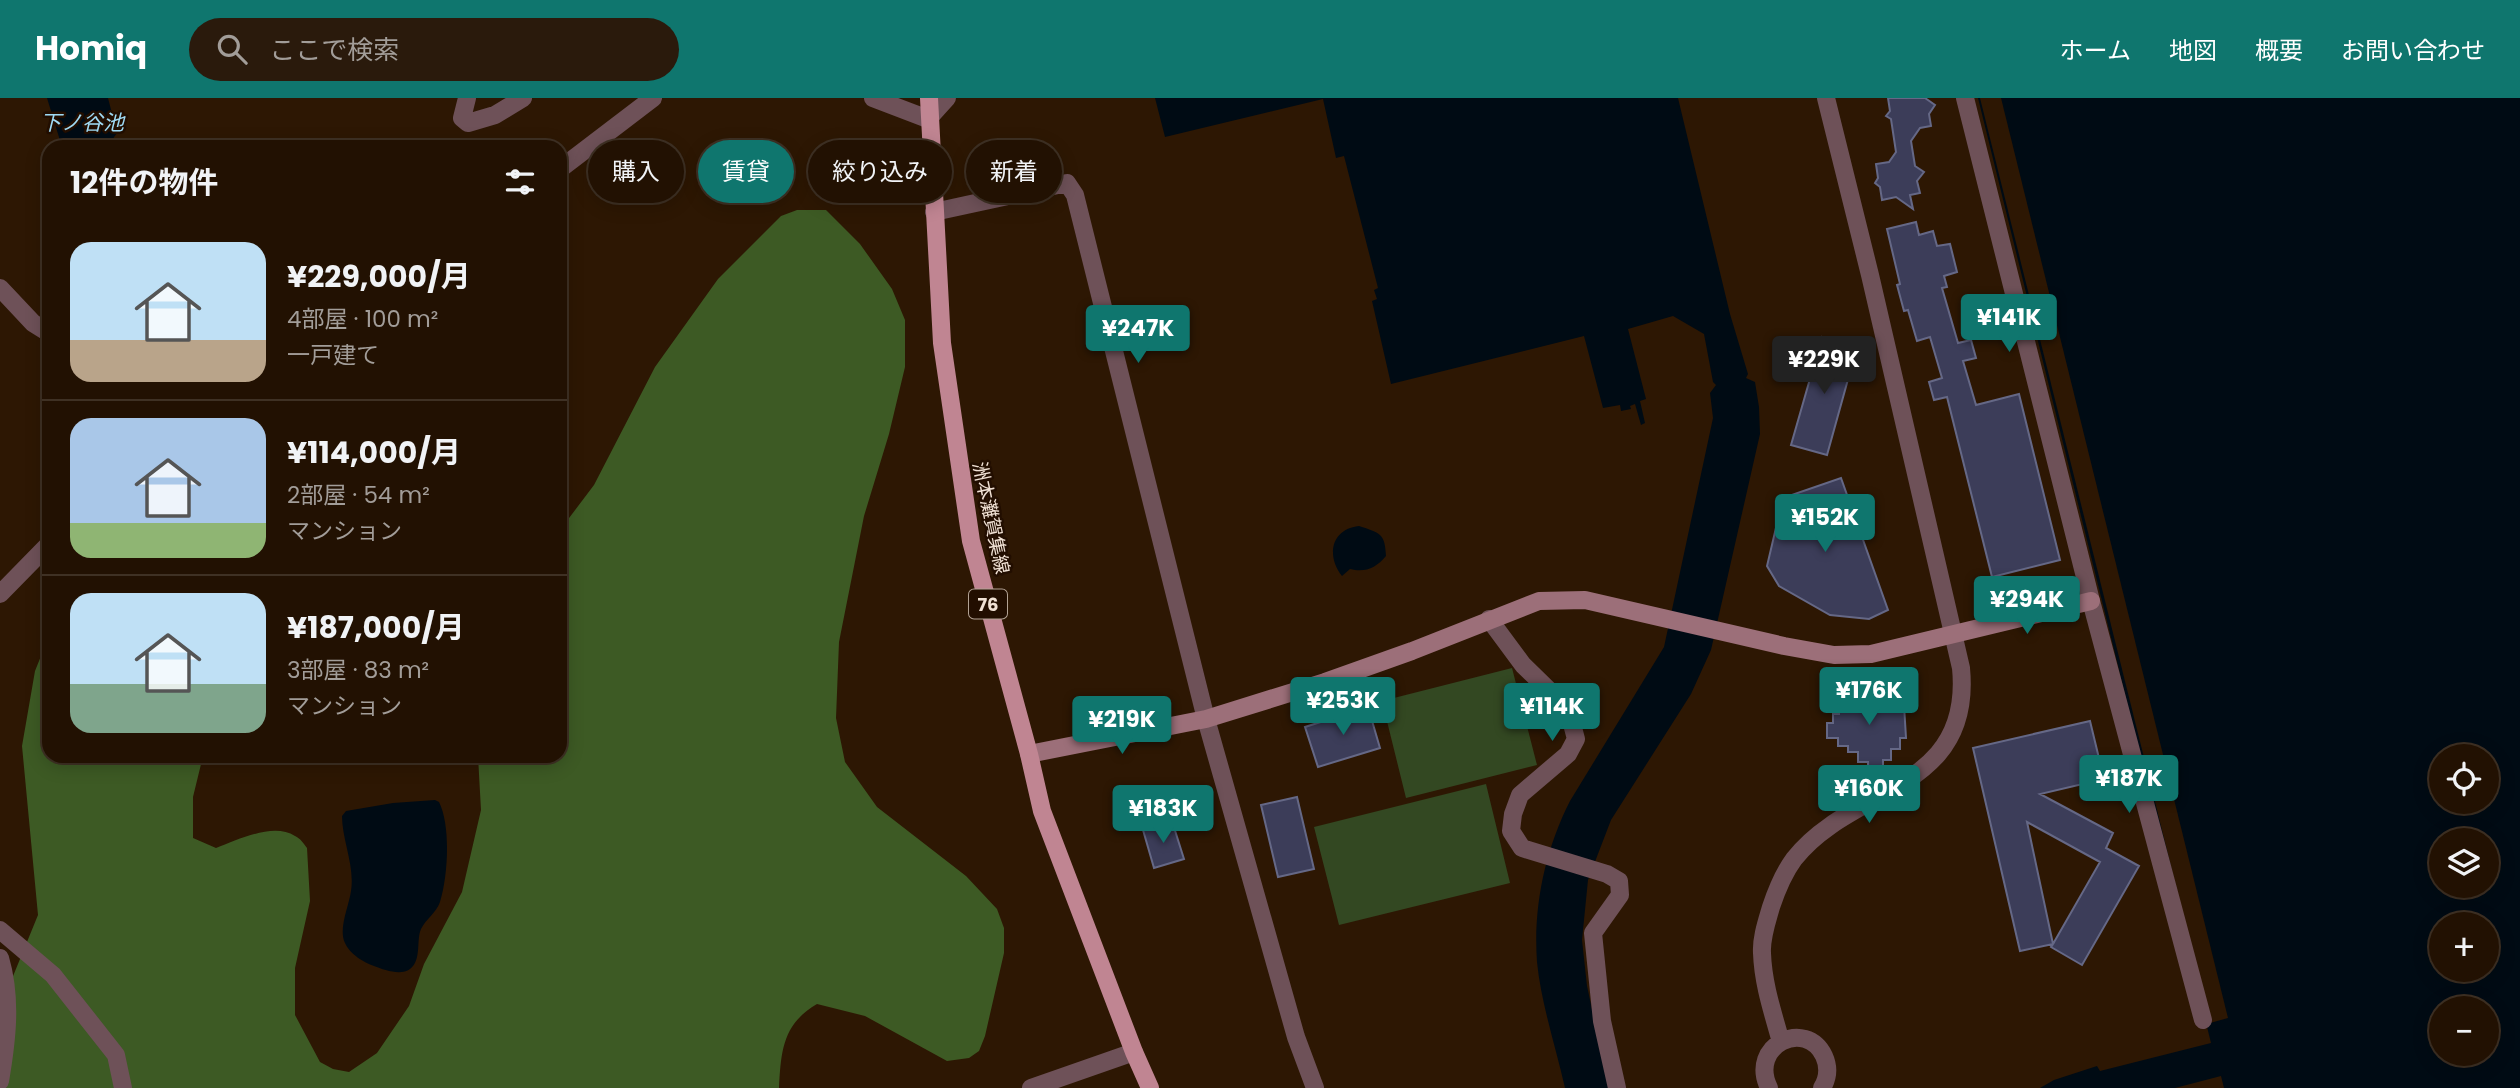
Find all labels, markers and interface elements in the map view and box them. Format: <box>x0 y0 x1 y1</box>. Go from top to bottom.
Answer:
search box <box>189 18 679 81</box>
text: Homiq <box>35 25 147 72</box>
icon: search <box>213 30 251 68</box>
text: ここで検索 <box>269 32 399 68</box>
text: ホーム <box>2060 34 2131 67</box>
text: 地図 <box>2169 34 2217 67</box>
text: 概要 <box>2255 34 2303 67</box>
text: お問い合わせ <box>2341 34 2485 67</box>
water label: 下ノ谷池 <box>40 108 126 137</box>
chip: 購入 <box>588 140 684 203</box>
chip: 賃貸 <box>698 140 794 203</box>
chip: 絞り込み <box>808 140 952 203</box>
chip: 新着 <box>966 140 1062 203</box>
text: 12件の物件 <box>70 161 218 204</box>
icon: filters <box>501 163 539 201</box>
text: ¥229,000/月 <box>287 255 471 298</box>
icon: home <box>126 270 210 354</box>
pin: ¥141K <box>1960 294 2058 354</box>
text: ¥141K <box>1977 301 2041 333</box>
text: 4部屋 · 100 m² <box>287 303 438 335</box>
pin: ¥247K <box>1089 306 1187 365</box>
text: ¥247K <box>1102 312 1174 344</box>
pin: ¥229K <box>1775 336 1873 396</box>
text: 一戸建て <box>287 339 379 371</box>
text: ¥229K <box>1788 343 1860 375</box>
text: ¥114,000/月 <box>287 431 461 474</box>
icon: home <box>126 446 210 530</box>
street label: 洲本灘賀集線 <box>966 459 1016 577</box>
text: 2部屋 · 54 m² <box>287 479 430 511</box>
pin: ¥152K <box>1776 494 1874 554</box>
text: ¥152K <box>1791 501 1859 533</box>
text: マンション <box>287 515 402 547</box>
pin: ¥294K <box>1978 576 2076 636</box>
text: ¥294K <box>1990 583 2064 615</box>
road number: 76 <box>969 590 1007 618</box>
text: ¥187,000/月 <box>287 606 465 649</box>
icon: home <box>126 621 210 705</box>
text: 3部屋 · 83 m² <box>287 654 429 686</box>
pin: ¥176K <box>1820 668 1918 727</box>
text: ¥176K <box>1835 674 1903 706</box>
pin: ¥253K <box>1294 678 1392 737</box>
text: ¥253K <box>1306 684 1380 716</box>
pin: ¥114K <box>1503 684 1601 743</box>
text: マンション <box>287 690 402 722</box>
text: ¥114K <box>1520 690 1584 722</box>
pin: ¥219K <box>1073 696 1171 756</box>
text: ¥219K <box>1088 703 1156 735</box>
map controls <box>2429 744 2499 1066</box>
button: locate <box>2429 744 2499 814</box>
pin: ¥187K <box>2080 756 2178 815</box>
text: ¥187K <box>2095 762 2163 794</box>
pin: ¥160K <box>1820 766 1918 825</box>
text: ¥160K <box>1834 772 1904 804</box>
pin: ¥183K <box>1114 786 1212 845</box>
text: ¥183K <box>1129 792 1197 824</box>
button: layers <box>2429 828 2499 898</box>
button: + <box>2429 912 2499 982</box>
button: − <box>2429 996 2499 1066</box>

